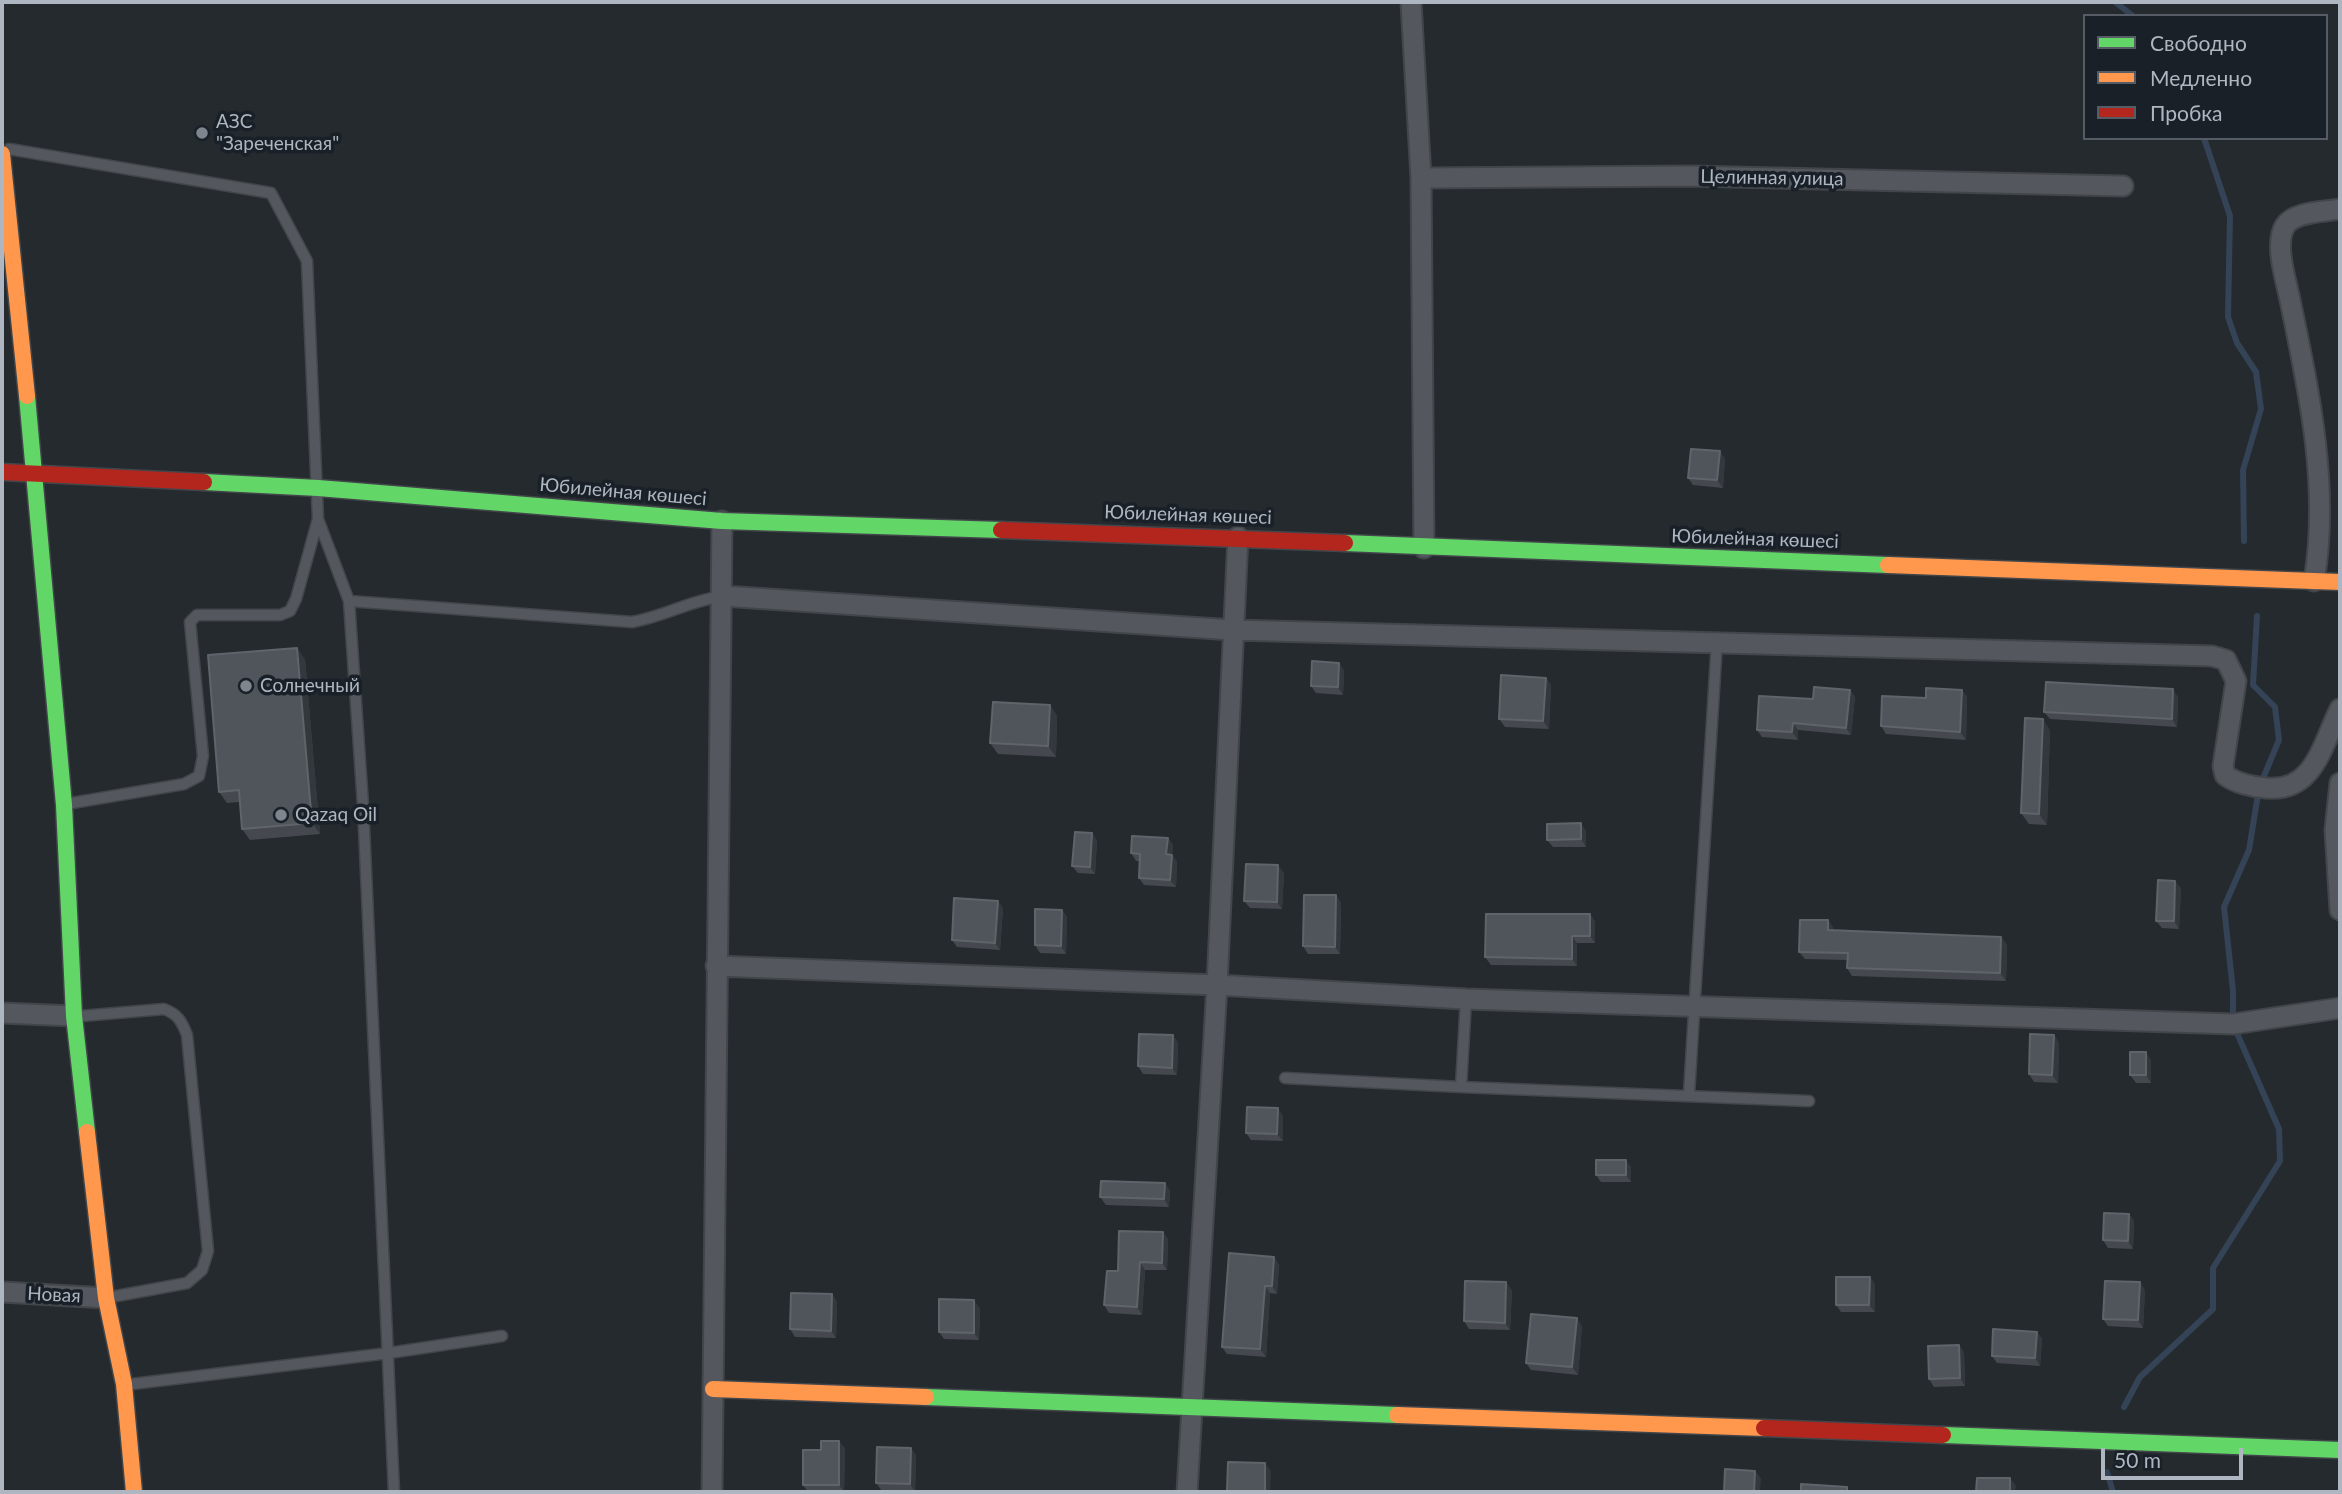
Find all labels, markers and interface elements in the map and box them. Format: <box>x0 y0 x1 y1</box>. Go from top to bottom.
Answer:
legend <box>2083 14 2328 140</box>
text: Свободно <box>2150 30 2247 55</box>
text: Медленно <box>2150 65 2252 90</box>
text: Пробка <box>2150 100 2223 125</box>
place label: АЗС "Зареченская" <box>216 111 339 155</box>
marker: АЗС "Зареченская" <box>194 125 210 141</box>
street label: Целинная улица <box>1700 165 1844 191</box>
street label: Юбилейная көшесі <box>538 473 708 511</box>
street label: Юбилейная көшесі <box>1104 501 1272 529</box>
street label: Юбилейная көшесі <box>1671 525 1839 553</box>
place label: Солнечный <box>260 675 360 697</box>
marker: Солнечный <box>238 678 254 694</box>
place label: Qazaq Oil <box>295 804 377 826</box>
marker: Qazaq Oil <box>273 807 289 823</box>
street label: Новая <box>27 1282 81 1308</box>
scale bar <box>2104 1434 2246 1478</box>
text: 50 m <box>2114 1447 2161 1472</box>

